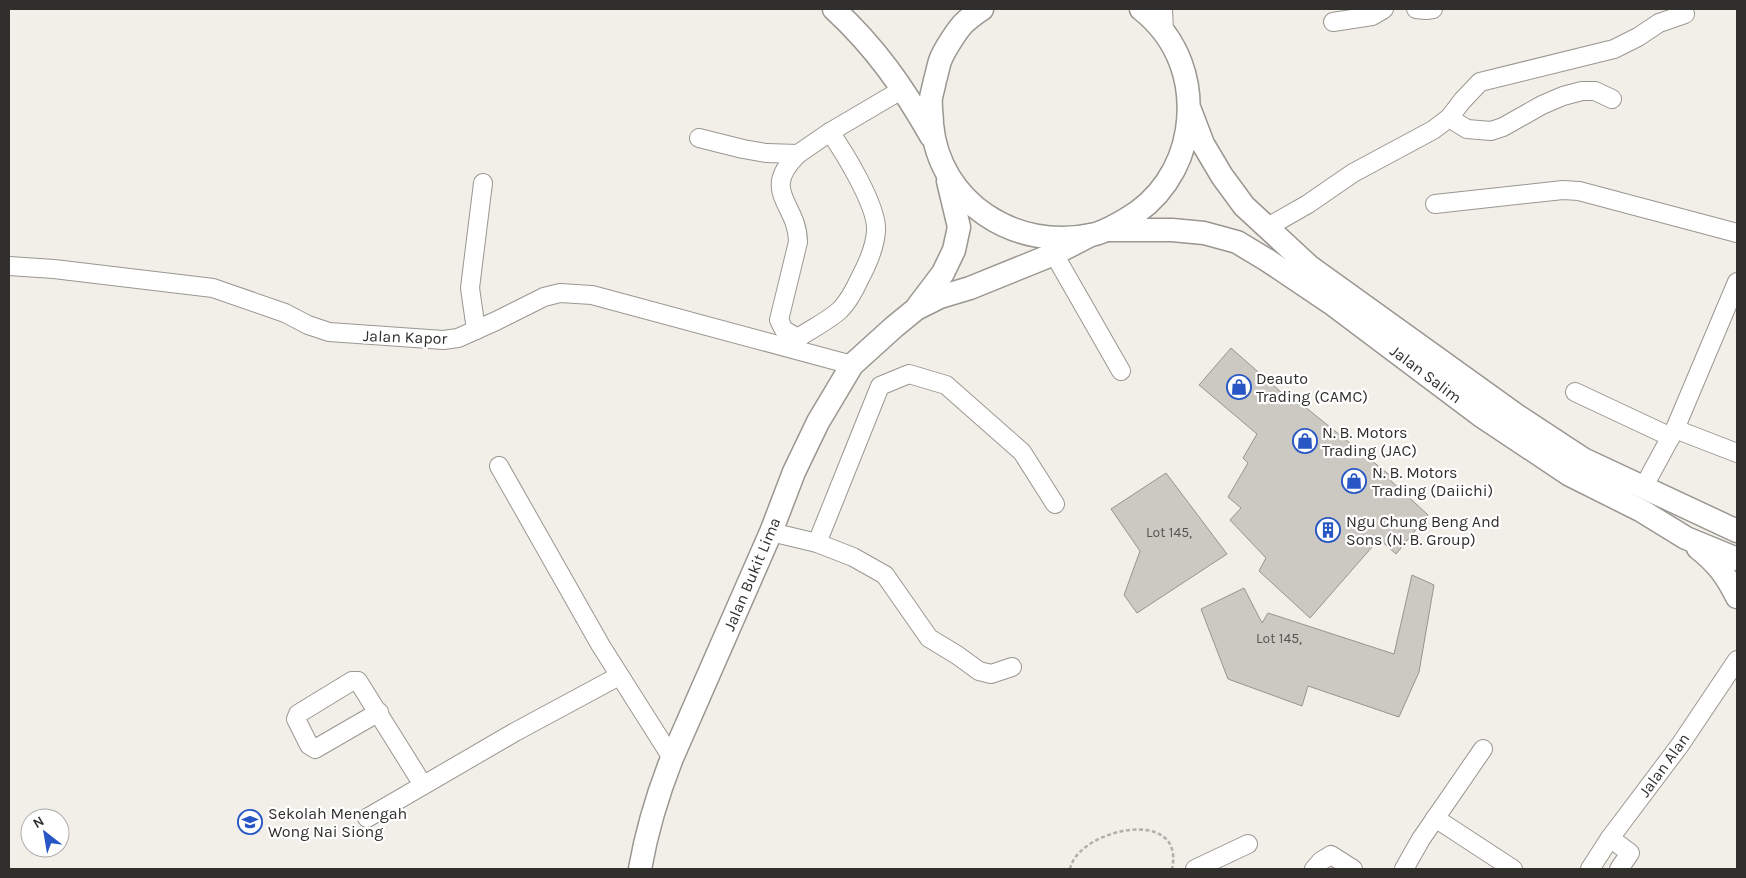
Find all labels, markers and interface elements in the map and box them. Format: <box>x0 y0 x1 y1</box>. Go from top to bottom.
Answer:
street label: Jalan Kapor <box>362 326 448 348</box>
street label: Jalan Salim <box>1386 341 1466 407</box>
place label: Deauto Trading (CAMC) <box>1256 369 1368 406</box>
shop icon: Deauto Trading (CAMC) <box>1226 374 1252 400</box>
place label: N. B. Motors Trading (JAC) <box>1322 423 1417 460</box>
shop icon: N. B. Motors Trading (JAC) <box>1292 428 1318 454</box>
place label: N. B. Motors Trading (Daiichi) <box>1372 463 1493 500</box>
shop icon: N. B. Motors Trading (Daiichi) <box>1341 468 1367 494</box>
place label: Ngu Chung Beng And Sons (N. B. Group) <box>1346 512 1500 549</box>
street label: Jalan Bukit Lima <box>720 514 784 634</box>
building icon: Ngu Chung Beng And Sons (N. B. Group) <box>1315 517 1341 543</box>
house number: Lot 145, <box>1146 524 1192 541</box>
house number: Lot 145, <box>1256 630 1302 647</box>
street label: Jalan Alan <box>1635 729 1693 801</box>
place label: Sekolah Menengah Wong Nai Siong <box>268 804 407 841</box>
north arrow <box>20 808 70 858</box>
school or university icon: Sekolah Menengah Wong Nai Siong <box>237 809 263 835</box>
text: N <box>30 812 47 832</box>

